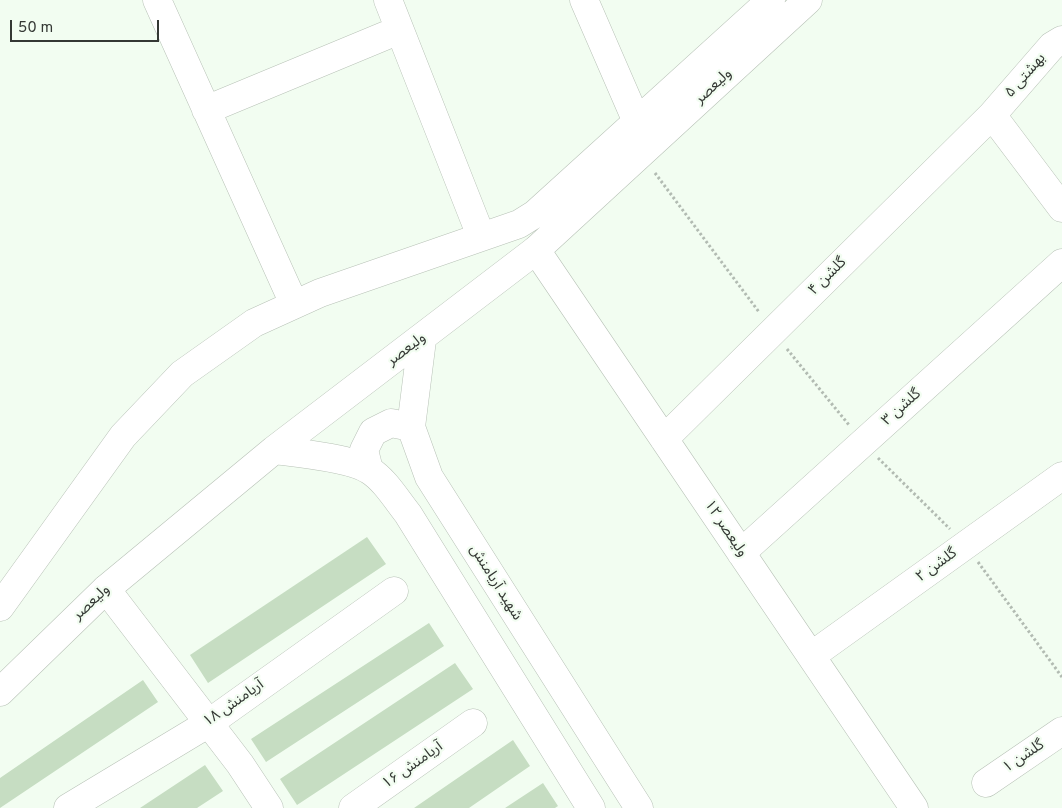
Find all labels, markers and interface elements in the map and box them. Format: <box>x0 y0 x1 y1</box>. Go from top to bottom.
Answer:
scale bar <box>12 10 161 42</box>
text: 50 m <box>18 19 53 38</box>
street label: بهشتی ۵ <box>1002 50 1050 102</box>
street label: ولیعصر <box>692 65 736 109</box>
street label: گلشن ۴ <box>805 254 851 300</box>
street label: ولیعصر <box>384 330 430 370</box>
street label: گلشن ۳ <box>879 386 925 430</box>
street label: ولیعصر ۱۲ <box>699 497 751 561</box>
street label: شهید آریامنش <box>465 542 525 624</box>
street label: گلشن ۲ <box>913 545 961 587</box>
street label: ولیعصر <box>70 581 114 625</box>
street label: آریامنش ۱۸ <box>200 677 268 731</box>
street label: گلشن ۱ <box>1000 737 1048 777</box>
street label: آریامنش ۱۶ <box>379 739 447 793</box>

